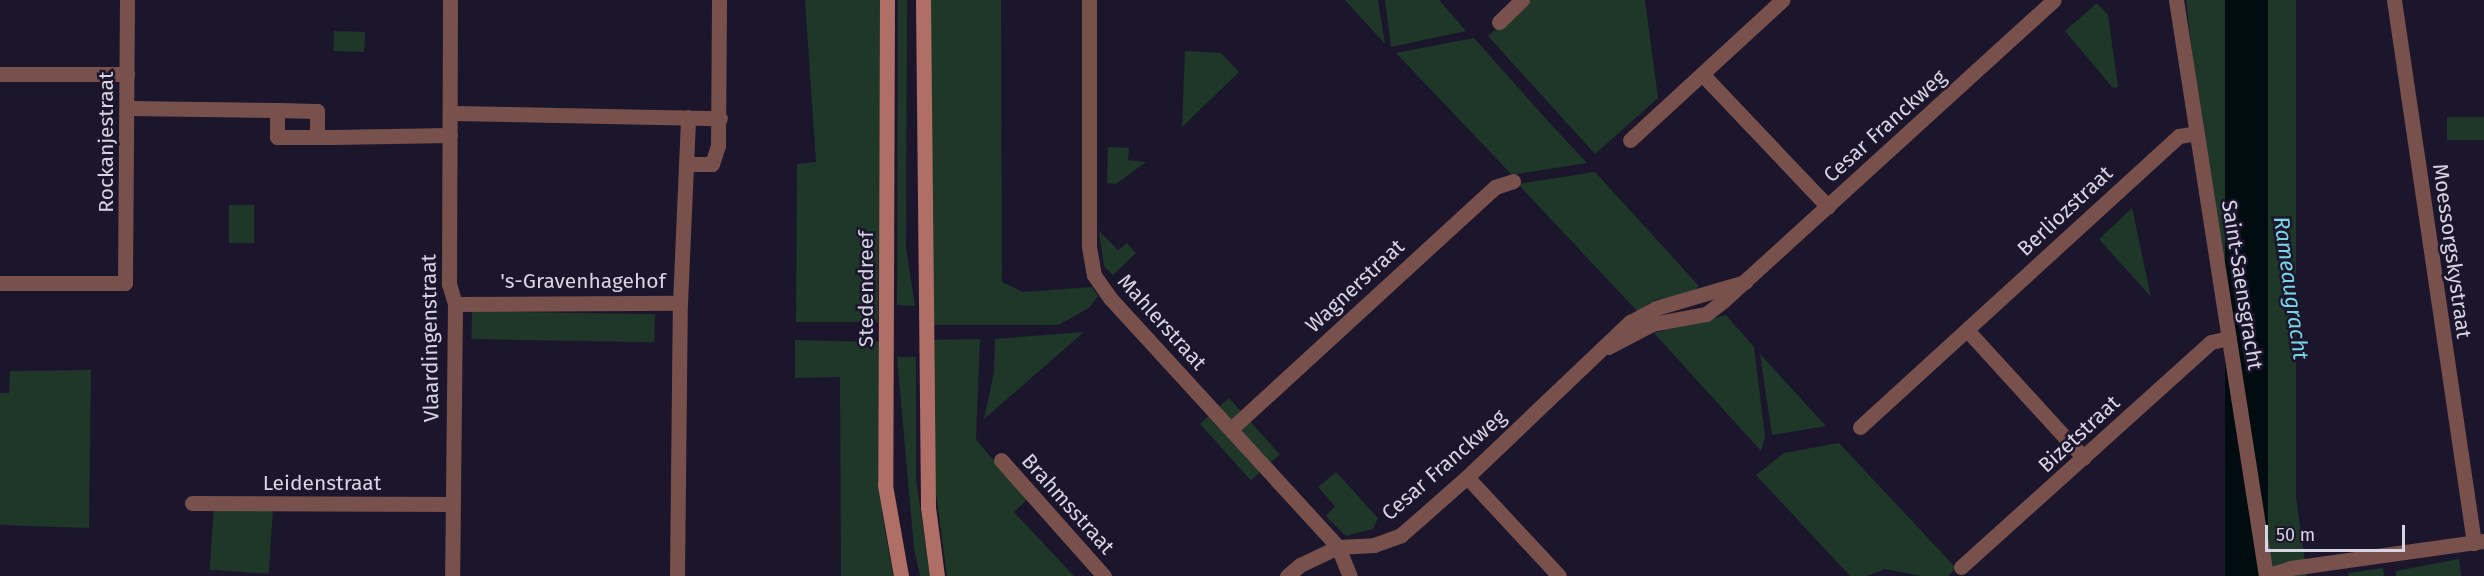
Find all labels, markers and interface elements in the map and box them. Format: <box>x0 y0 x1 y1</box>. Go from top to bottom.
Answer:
street label: Cesar Franckweg <box>1818 64 1952 188</box>
street label: Rockanjestraat <box>93 71 119 213</box>
street label: Berliozstraat <box>2012 161 2118 261</box>
street label: Moessorgskystraat <box>2427 162 2477 340</box>
street label: Saint-Saensgracht <box>2216 198 2268 372</box>
water label: Rameaugracht <box>2268 215 2314 361</box>
street label: Stedendreef <box>853 231 879 347</box>
street label: Wagnerstraat <box>1301 234 1409 338</box>
street label: Vlaardingenstraat <box>416 254 444 422</box>
street label: 's-Gravenhagehof <box>500 268 666 294</box>
street label: Mahlerstraat <box>1112 269 1212 375</box>
street label: Bizetstraat <box>2033 390 2125 478</box>
street label: Cesar Franckweg <box>1377 404 1511 526</box>
street label: Brahmsstraat <box>1016 449 1120 559</box>
street label: Leidenstraat <box>263 470 381 496</box>
scale bar <box>2268 513 2408 551</box>
text: 50 m <box>2276 524 2315 546</box>

